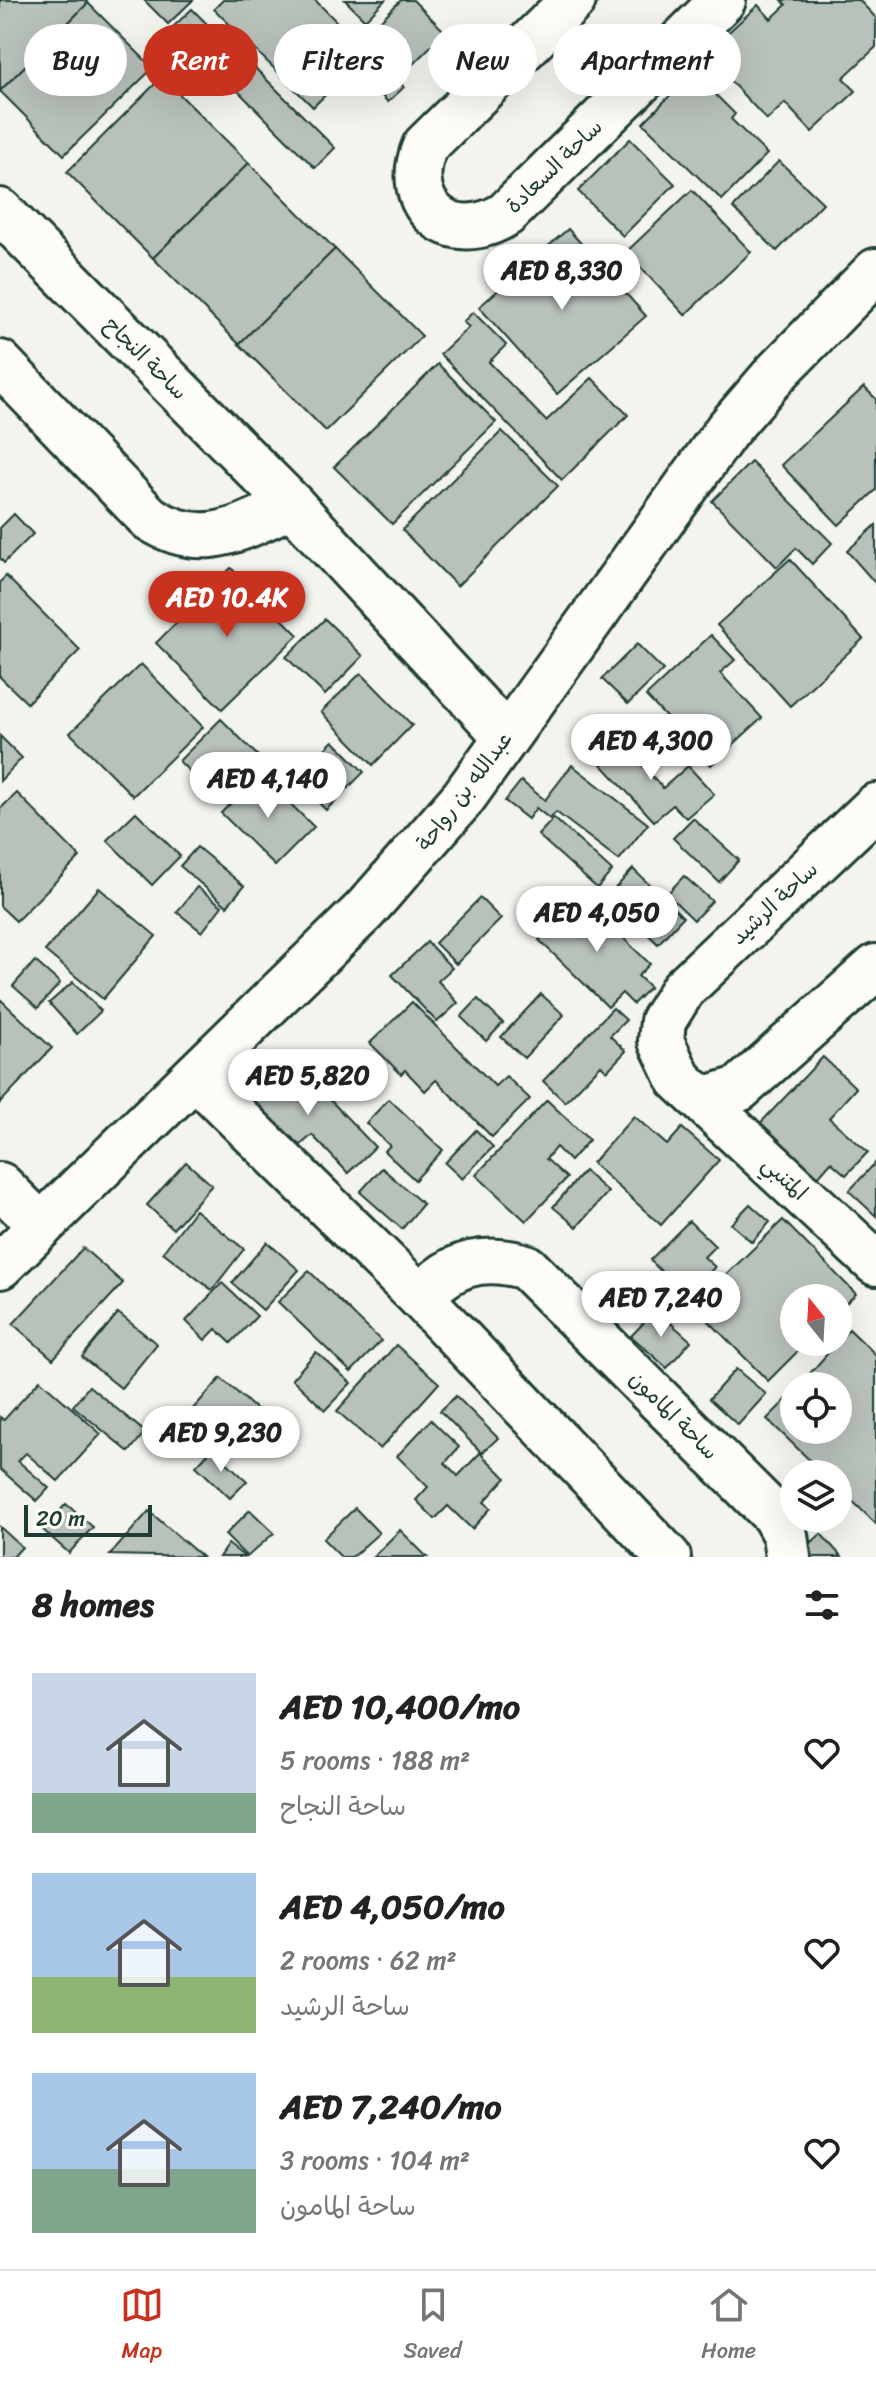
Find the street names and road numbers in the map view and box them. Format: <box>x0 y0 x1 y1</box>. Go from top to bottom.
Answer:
street label: ساحة السعادة <box>496 109 612 223</box>
street label: ساحة النجاح <box>94 306 198 410</box>
street label: عبدالله بن رواحة <box>405 722 523 860</box>
street label: ساحة الرشيد <box>720 851 828 955</box>
street label: المتنبي <box>752 1146 818 1210</box>
street label: ساحة المامون <box>620 1361 728 1469</box>

